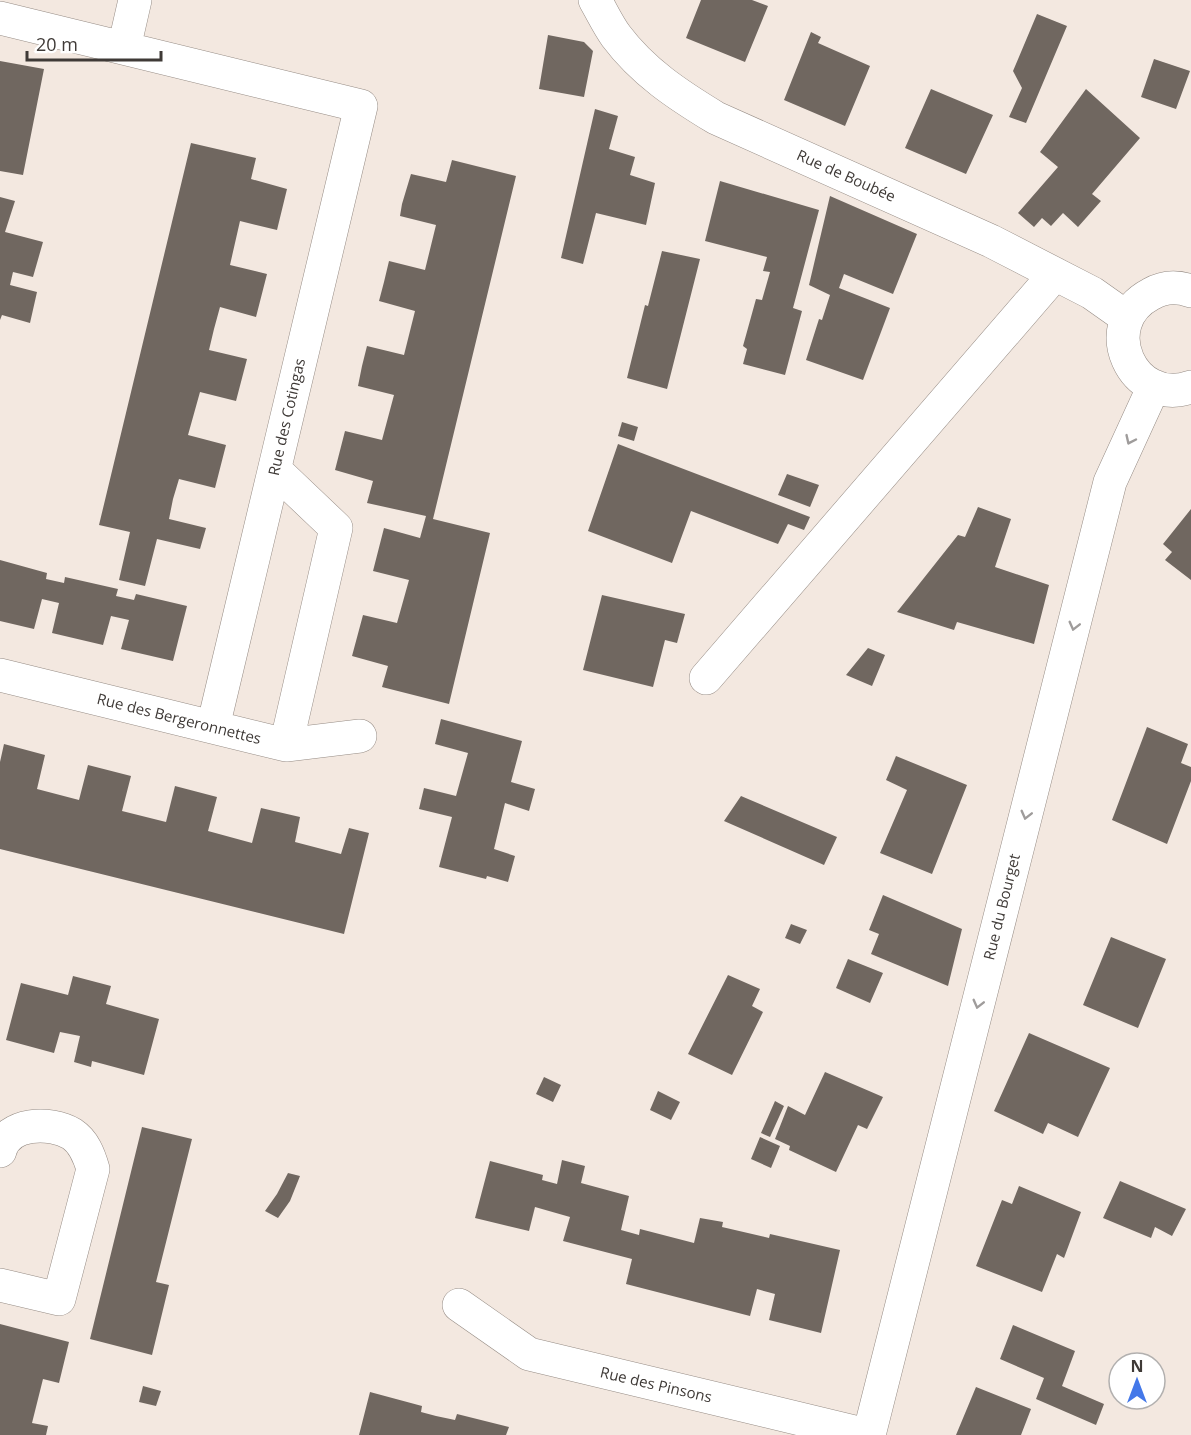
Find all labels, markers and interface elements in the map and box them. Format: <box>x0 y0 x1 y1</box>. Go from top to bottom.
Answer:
scale bar <box>27 24 160 62</box>
text: 20 m <box>36 32 78 56</box>
street label: Rue de Boubée <box>794 144 899 206</box>
street label: Rue des Cotingas <box>263 356 309 477</box>
one-way arrow <box>1125 433 1137 444</box>
one-way arrow <box>1068 621 1081 631</box>
street label: Rue des Bergeronnettes <box>95 688 263 748</box>
one-way arrow <box>1020 810 1033 820</box>
street label: Rue du Bourget <box>978 851 1024 962</box>
one-way arrow <box>972 999 985 1009</box>
north arrow <box>1107 1351 1167 1411</box>
text: N <box>1130 1355 1144 1377</box>
street label: Rue des Pinsons <box>598 1361 714 1407</box>

